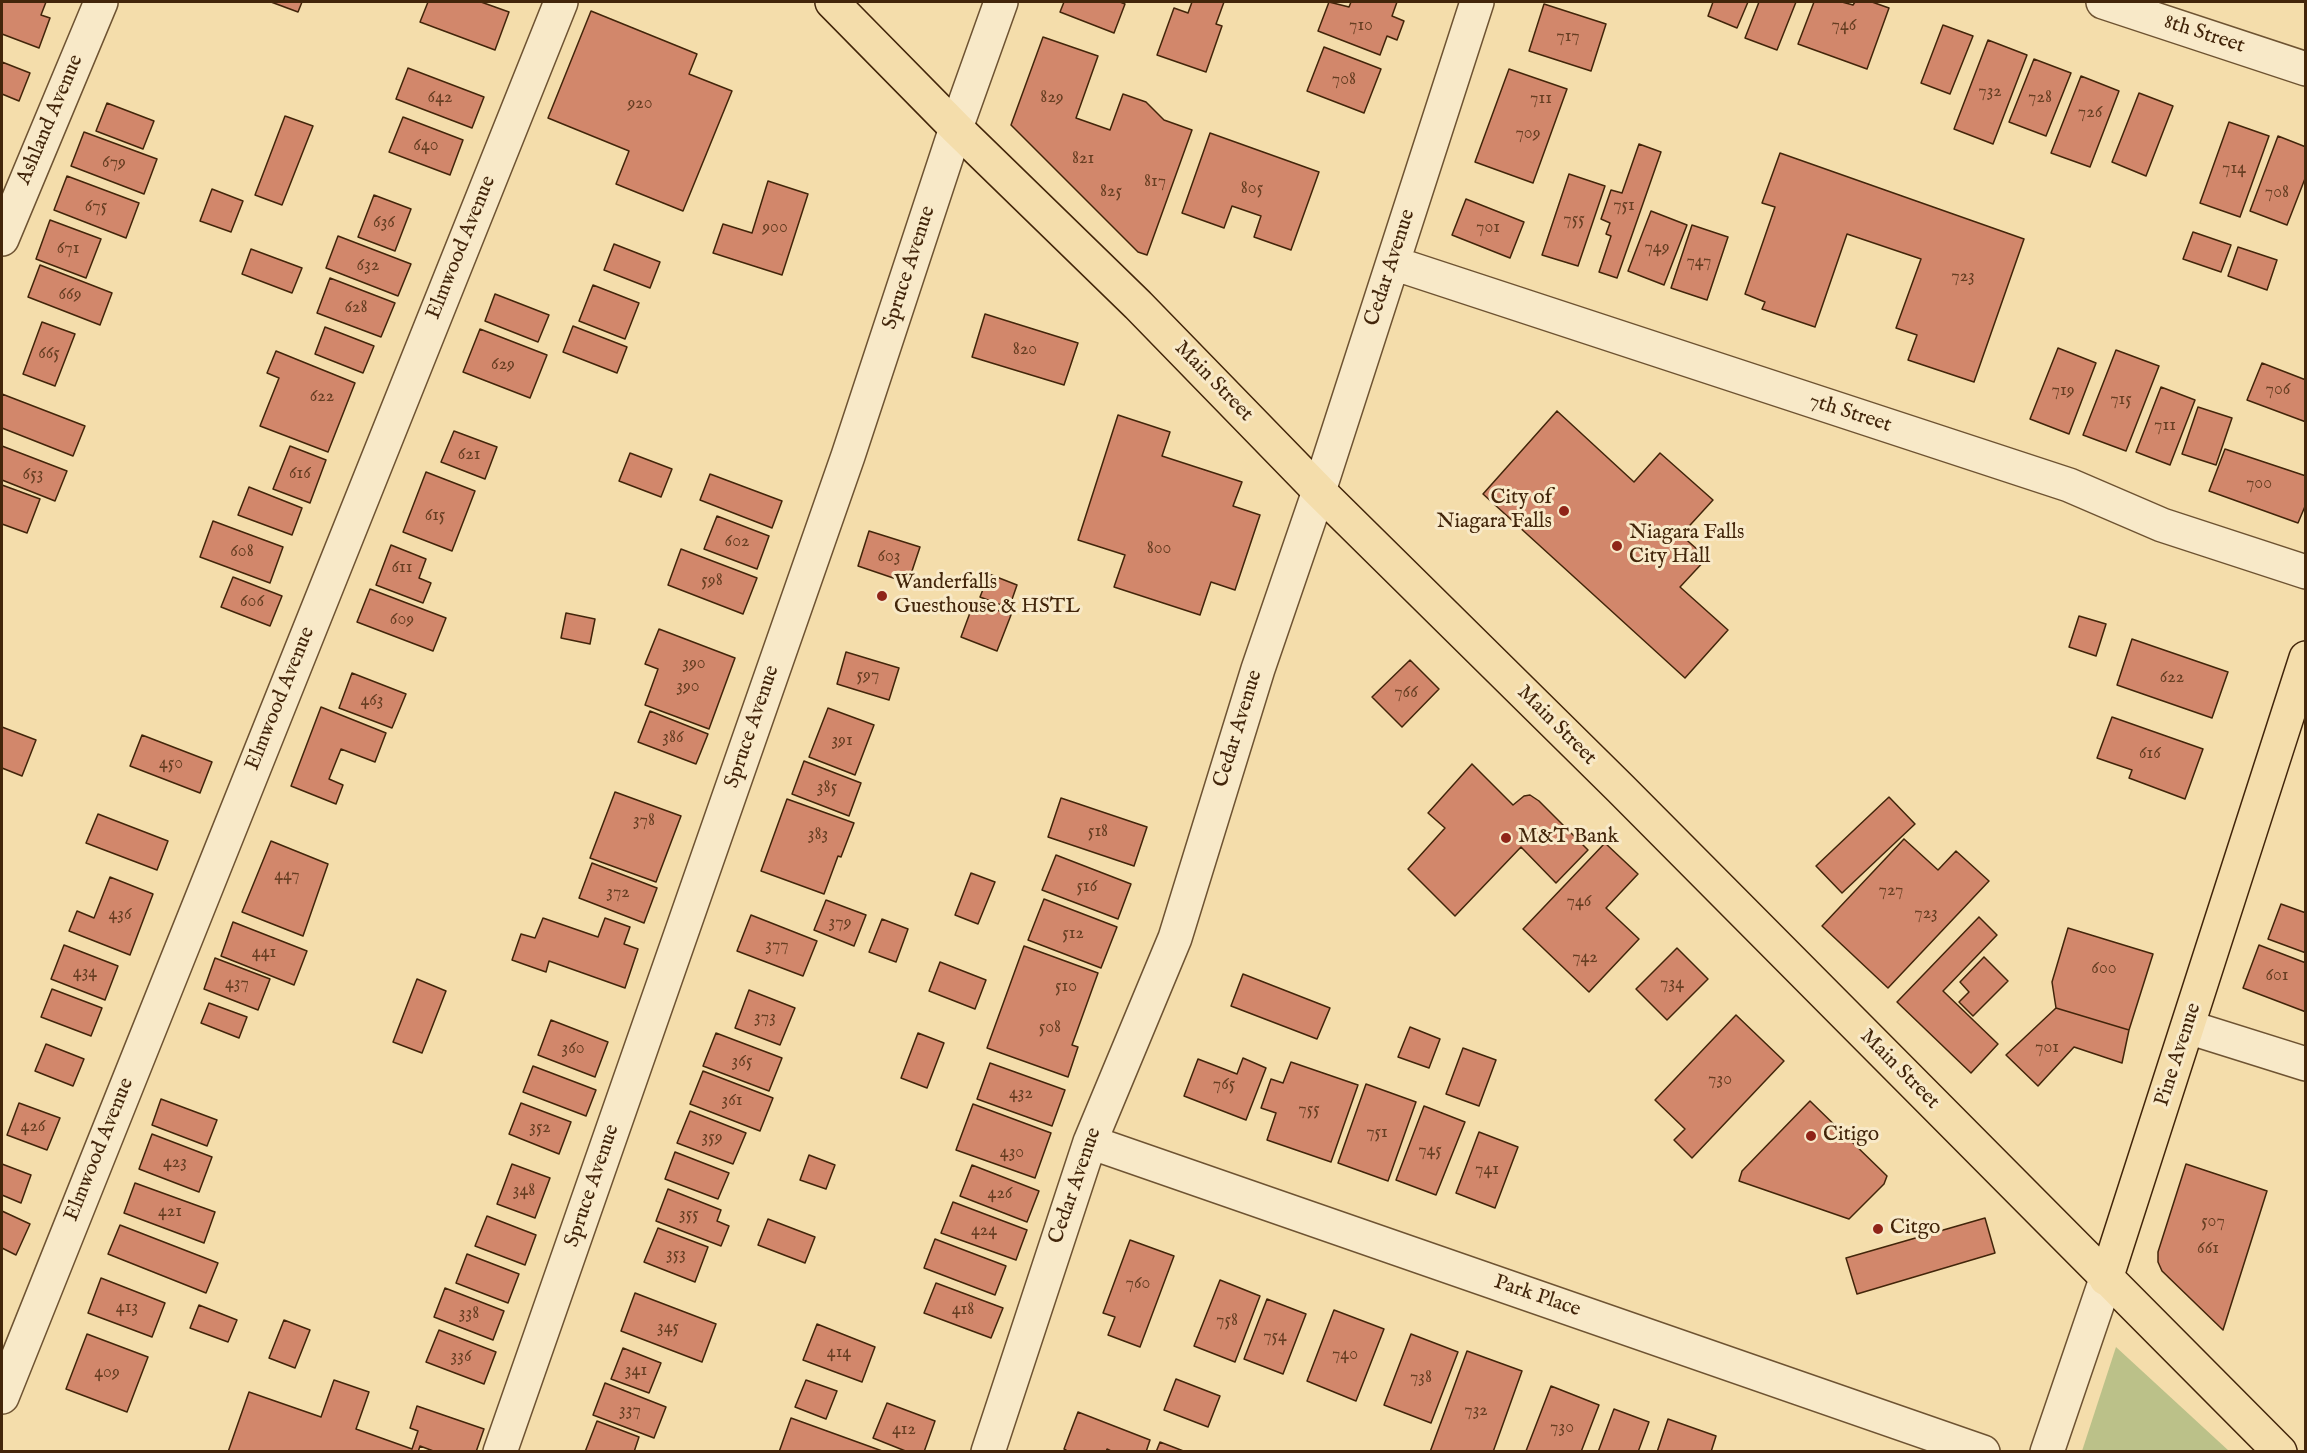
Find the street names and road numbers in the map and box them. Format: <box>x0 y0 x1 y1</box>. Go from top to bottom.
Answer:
street label: 8th Street <box>2160 10 2248 60</box>
street label: Ashland Avenue <box>12 51 90 189</box>
street label: Elmwood Avenue <box>422 173 502 323</box>
street label: Spruce Avenue <box>878 203 942 333</box>
street label: Cedar Avenue <box>1360 206 1422 330</box>
street label: Main Street <box>1168 336 1258 428</box>
street label: 7th Street <box>1806 389 1894 439</box>
street label: Elmwood Avenue <box>241 624 321 774</box>
street label: Spruce Avenue <box>720 662 786 792</box>
street label: Cedar Avenue <box>1209 667 1269 791</box>
street label: Main Street <box>1511 681 1601 771</box>
street label: Pine Avenue <box>2150 1000 2208 1110</box>
street label: Main Street <box>1854 1025 1944 1115</box>
street label: Elmwood Avenue <box>60 1075 140 1225</box>
street label: Spruce Avenue <box>560 1121 626 1251</box>
street label: Cedar Avenue <box>1044 1125 1108 1247</box>
street label: Park Place <box>1490 1270 1584 1324</box>

